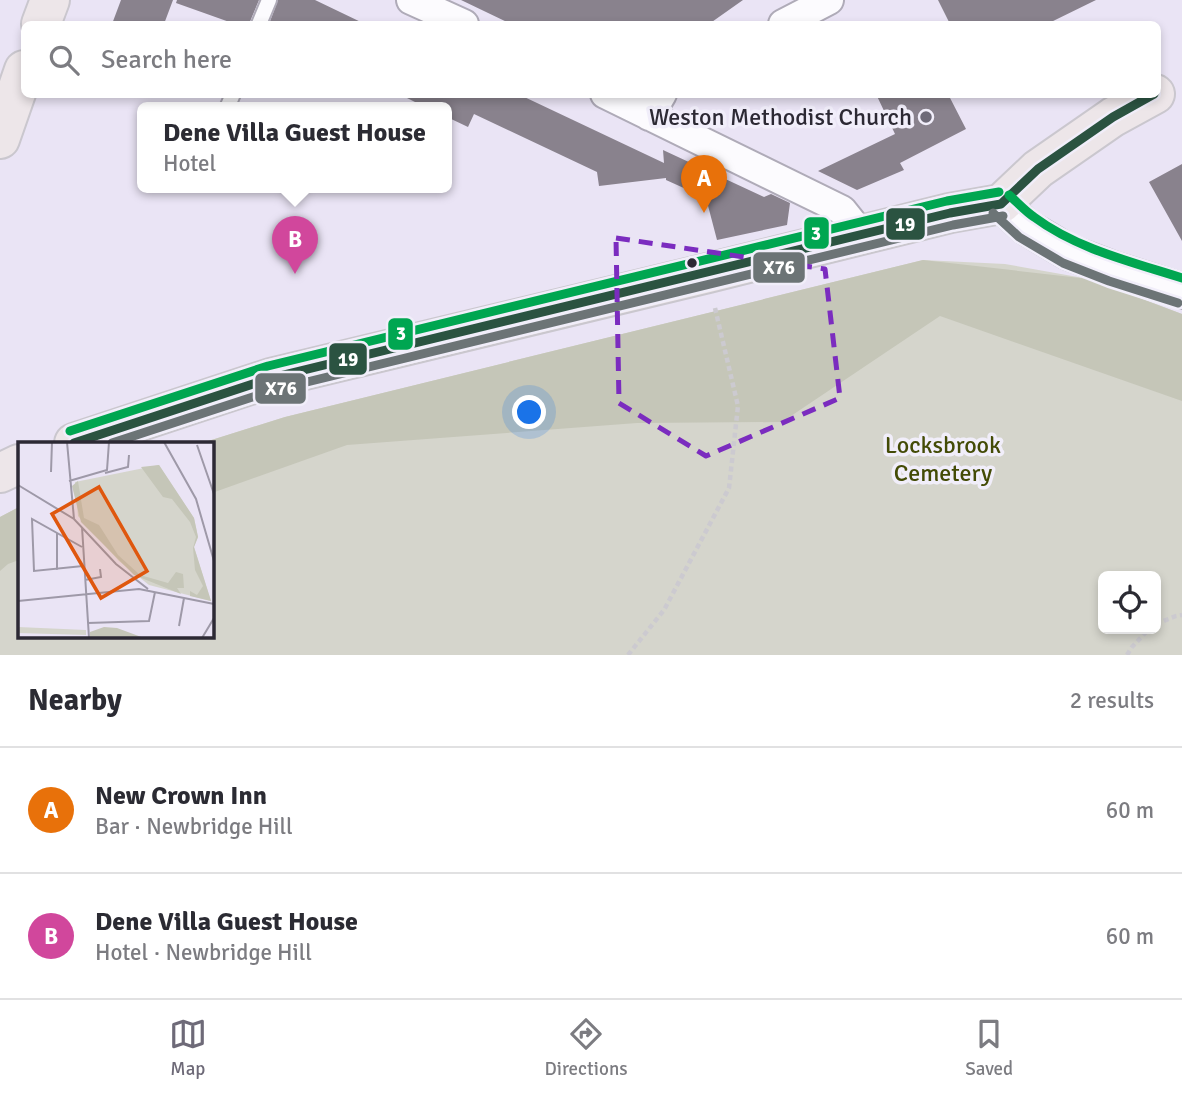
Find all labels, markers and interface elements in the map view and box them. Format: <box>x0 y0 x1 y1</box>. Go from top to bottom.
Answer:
search box <box>21 21 1161 98</box>
icon: search <box>45 41 83 79</box>
text: Search here <box>101 44 232 76</box>
popup <box>137 102 452 193</box>
place label: Weston Methodist Church <box>649 102 912 132</box>
marker: Weston Methodist Church <box>918 109 934 125</box>
text: Dene Villa Guest House <box>163 117 426 149</box>
text: Hotel <box>163 149 216 178</box>
pin: A <box>681 155 727 213</box>
line badge: 19 <box>885 207 926 241</box>
text: 19 <box>895 213 915 237</box>
pin: B <box>272 216 318 274</box>
line badge: 3 <box>803 216 830 250</box>
text: 3 <box>811 222 821 246</box>
line badge: X76 <box>752 251 806 284</box>
unlabelled marker <box>685 256 699 270</box>
text: X76 <box>763 256 795 280</box>
line badge: 3 <box>387 317 414 351</box>
text: 3 <box>396 322 406 346</box>
line badge: 19 <box>328 342 368 376</box>
text: 19 <box>338 348 358 372</box>
line badge: X76 <box>254 372 307 405</box>
text: X76 <box>265 377 297 401</box>
your location <box>512 395 546 429</box>
park label: Locksbrook Cemetery <box>885 430 1001 488</box>
inset map <box>18 442 214 638</box>
map controls <box>1098 571 1161 634</box>
button: locate <box>1098 571 1161 634</box>
text: Nearby <box>28 682 122 719</box>
text: 2 results <box>1070 686 1154 715</box>
text: New Crown Inn <box>95 780 267 812</box>
text: A <box>44 796 58 825</box>
text: 60 m <box>1106 796 1154 825</box>
text: Bar · Newbridge Hill <box>95 812 293 841</box>
text: Dene Villa Guest House <box>95 906 358 938</box>
text: B <box>44 922 58 951</box>
text: 60 m <box>1106 922 1154 951</box>
text: Hotel · Newbridge Hill <box>95 938 312 967</box>
tab: Map <box>169 1015 207 1081</box>
tab: Directions <box>545 1015 628 1081</box>
tab: Saved <box>965 1015 1013 1081</box>

